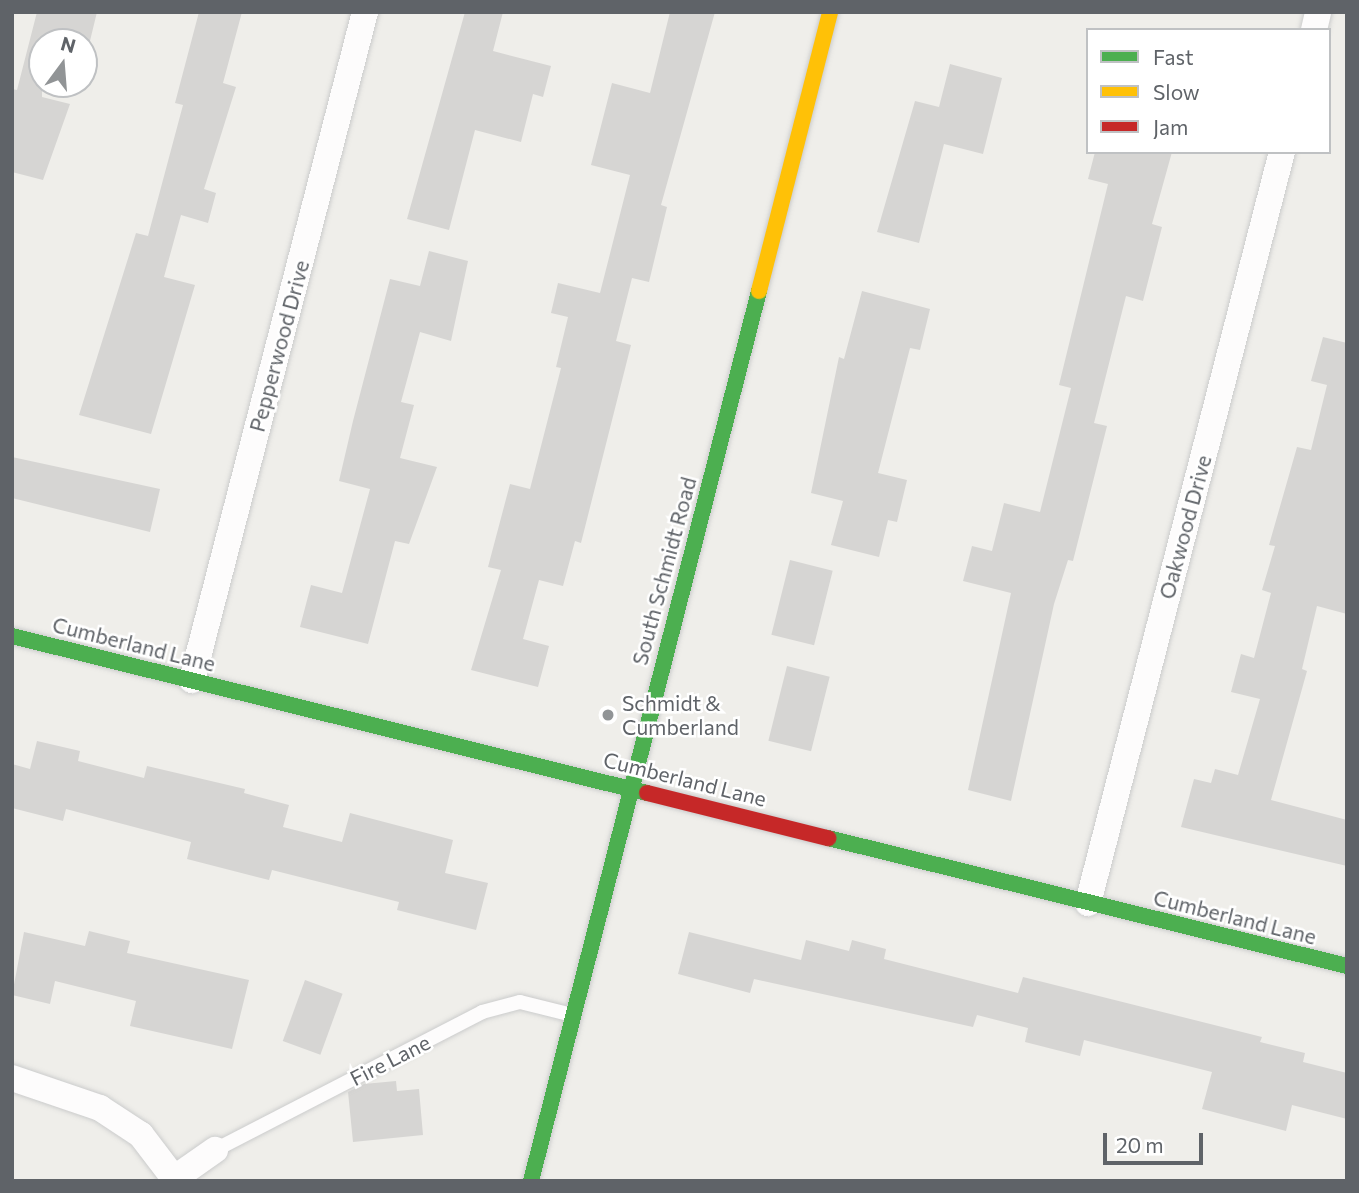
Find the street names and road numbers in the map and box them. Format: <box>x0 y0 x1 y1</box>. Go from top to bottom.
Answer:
street label: Pepperwood Drive <box>244 257 314 435</box>
street label: Oakwood Drive <box>1154 452 1216 602</box>
street label: South Schmidt Road <box>627 474 701 668</box>
street label: Cumberland Lane <box>50 612 218 676</box>
street label: Cumberland Lane <box>601 747 769 811</box>
street label: Cumberland Lane <box>1151 885 1319 949</box>
street label: Fire Lane <box>346 1029 434 1091</box>

